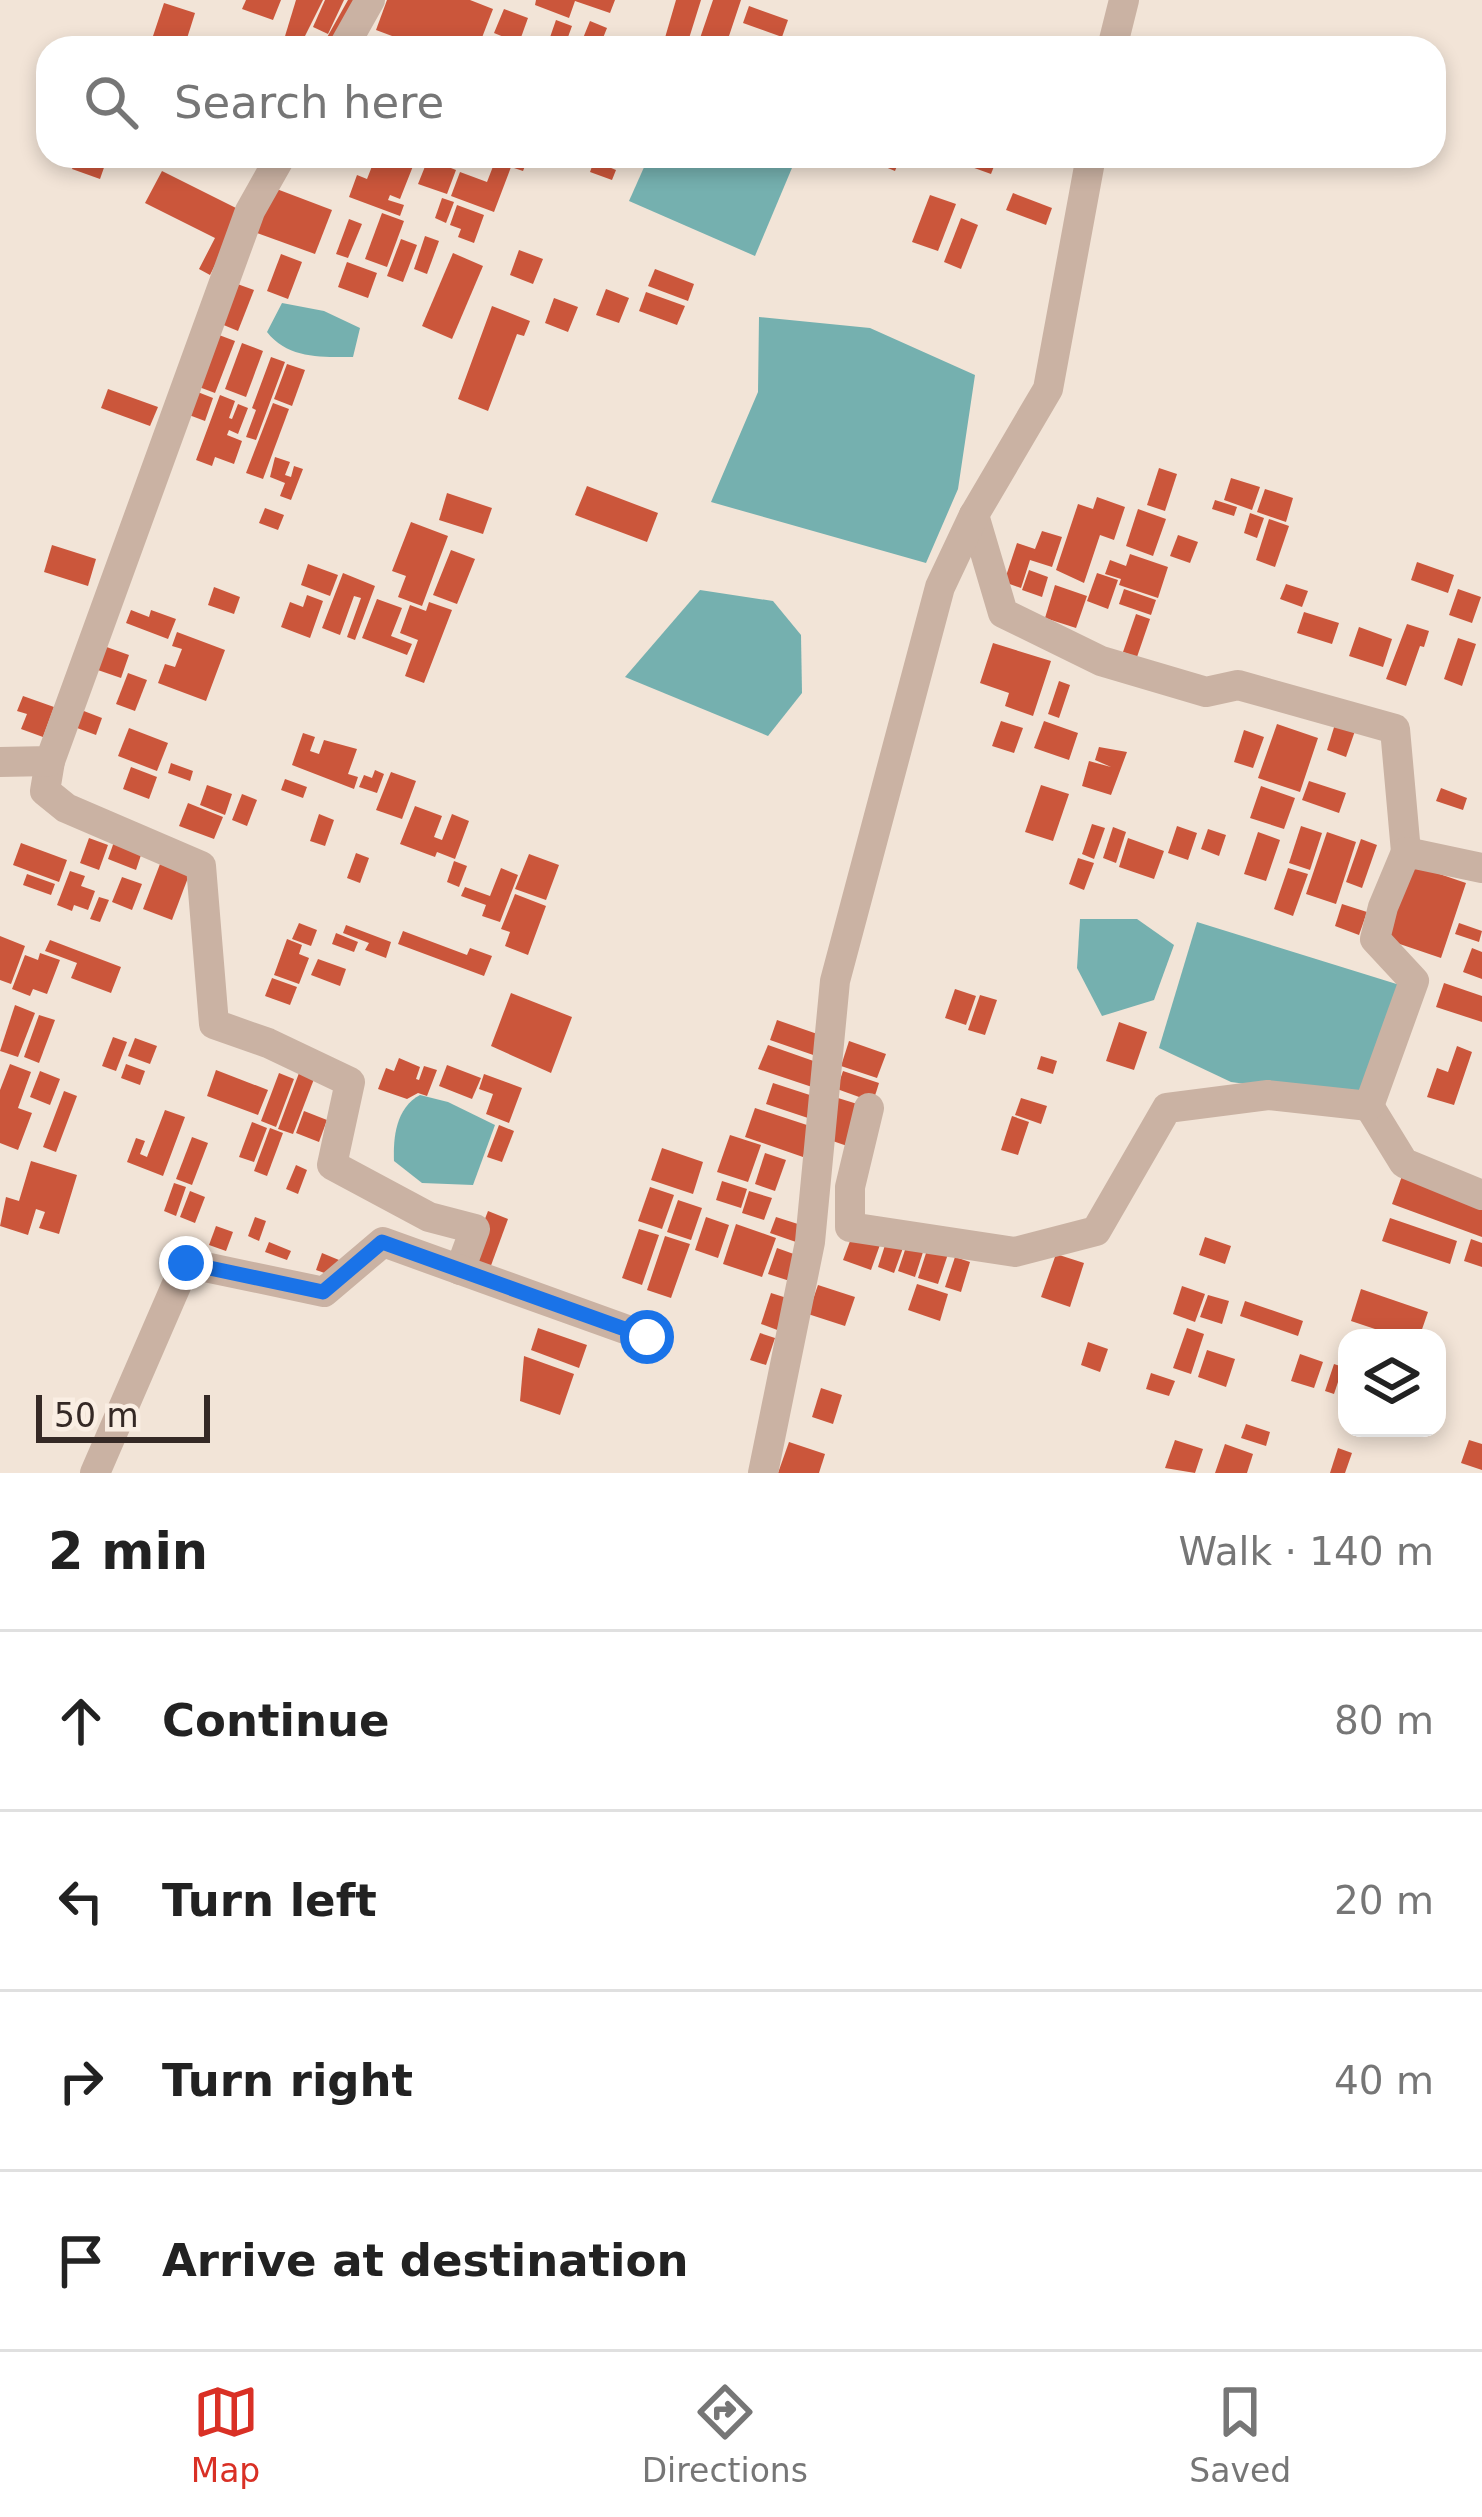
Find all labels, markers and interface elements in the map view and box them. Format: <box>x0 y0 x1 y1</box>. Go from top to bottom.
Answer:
search box <box>36 36 1446 168</box>
icon: search <box>78 69 144 135</box>
text: Search here <box>174 76 444 129</box>
route end <box>159 1236 213 1290</box>
route start <box>620 1310 674 1364</box>
map controls <box>1338 1329 1446 1437</box>
button: layers <box>1338 1329 1446 1437</box>
scale bar <box>36 1389 210 1442</box>
text: 50 m <box>54 1396 139 1435</box>
text: 2 min <box>48 1522 208 1581</box>
text: Walk · 140 m <box>1179 1529 1434 1574</box>
icon: ahead <box>48 1688 114 1754</box>
text: Continue <box>162 1694 390 1747</box>
text: 80 m <box>1334 1698 1434 1743</box>
icon: left <box>48 1868 114 1934</box>
text: Turn left <box>162 1874 377 1927</box>
text: 20 m <box>1334 1878 1434 1923</box>
icon: right <box>48 2048 114 2114</box>
text: Turn right <box>162 2054 413 2107</box>
text: 40 m <box>1334 2058 1434 2103</box>
icon: arrive <box>48 2228 114 2294</box>
text: Arrive at destination <box>162 2234 688 2287</box>
tab: Map <box>191 2379 260 2490</box>
tab: Directions <box>642 2379 808 2490</box>
tab: Saved <box>1189 2379 1291 2490</box>

